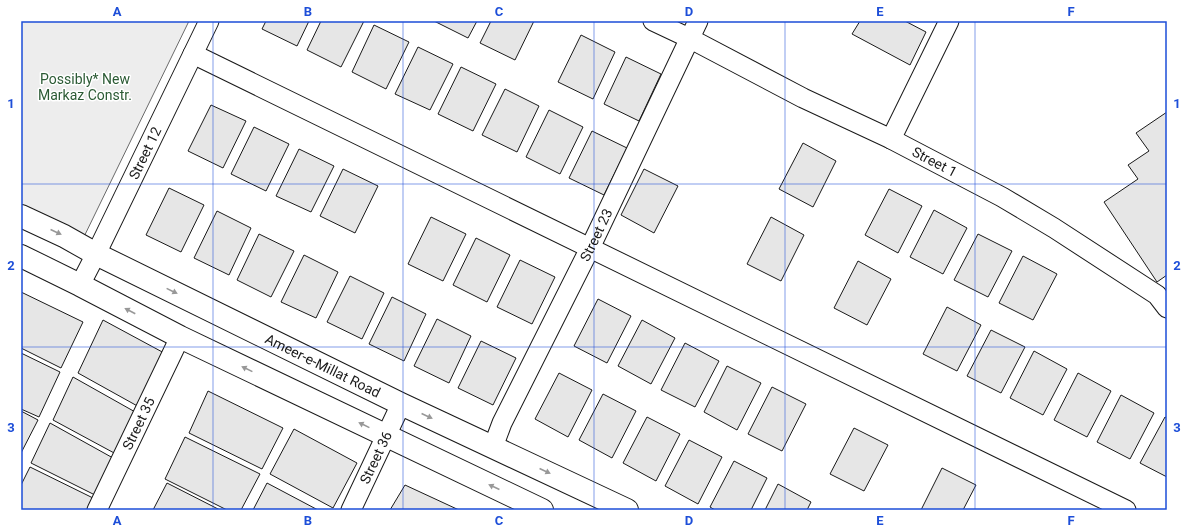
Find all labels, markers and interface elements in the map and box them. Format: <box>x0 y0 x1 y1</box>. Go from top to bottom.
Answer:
text: A <box>113 4 122 19</box>
text: B <box>304 4 312 19</box>
text: C <box>495 4 504 19</box>
text: D <box>685 4 693 19</box>
text: E <box>876 4 884 19</box>
text: F <box>1067 4 1075 19</box>
park label: Possibly* New Markaz Constr. <box>38 71 132 103</box>
text: 1 <box>7 96 15 111</box>
text: 1 <box>1173 96 1181 111</box>
street label: Street 12 <box>125 124 164 182</box>
street label: Street 1 <box>910 144 960 180</box>
street label: Street 23 <box>577 206 616 264</box>
one-way arrow <box>51 229 62 235</box>
text: 2 <box>7 258 15 273</box>
text: 2 <box>1173 258 1181 273</box>
one-way arrow <box>166 288 178 294</box>
one-way arrow <box>125 308 136 314</box>
street label: Ameer-e-Millat Road <box>263 330 383 401</box>
one-way arrow <box>241 366 252 372</box>
street label: Street 35 <box>119 395 158 452</box>
one-way arrow <box>421 413 433 419</box>
text: 3 <box>7 420 15 435</box>
text: 3 <box>1173 420 1181 435</box>
one-way arrow <box>358 422 370 428</box>
street label: Street 36 <box>357 429 395 486</box>
one-way arrow <box>539 468 551 474</box>
one-way arrow <box>488 484 500 490</box>
text: A <box>113 513 122 528</box>
text: B <box>304 513 312 528</box>
text: C <box>495 513 504 528</box>
text: D <box>685 513 693 528</box>
text: E <box>876 513 884 528</box>
text: F <box>1067 513 1075 528</box>

